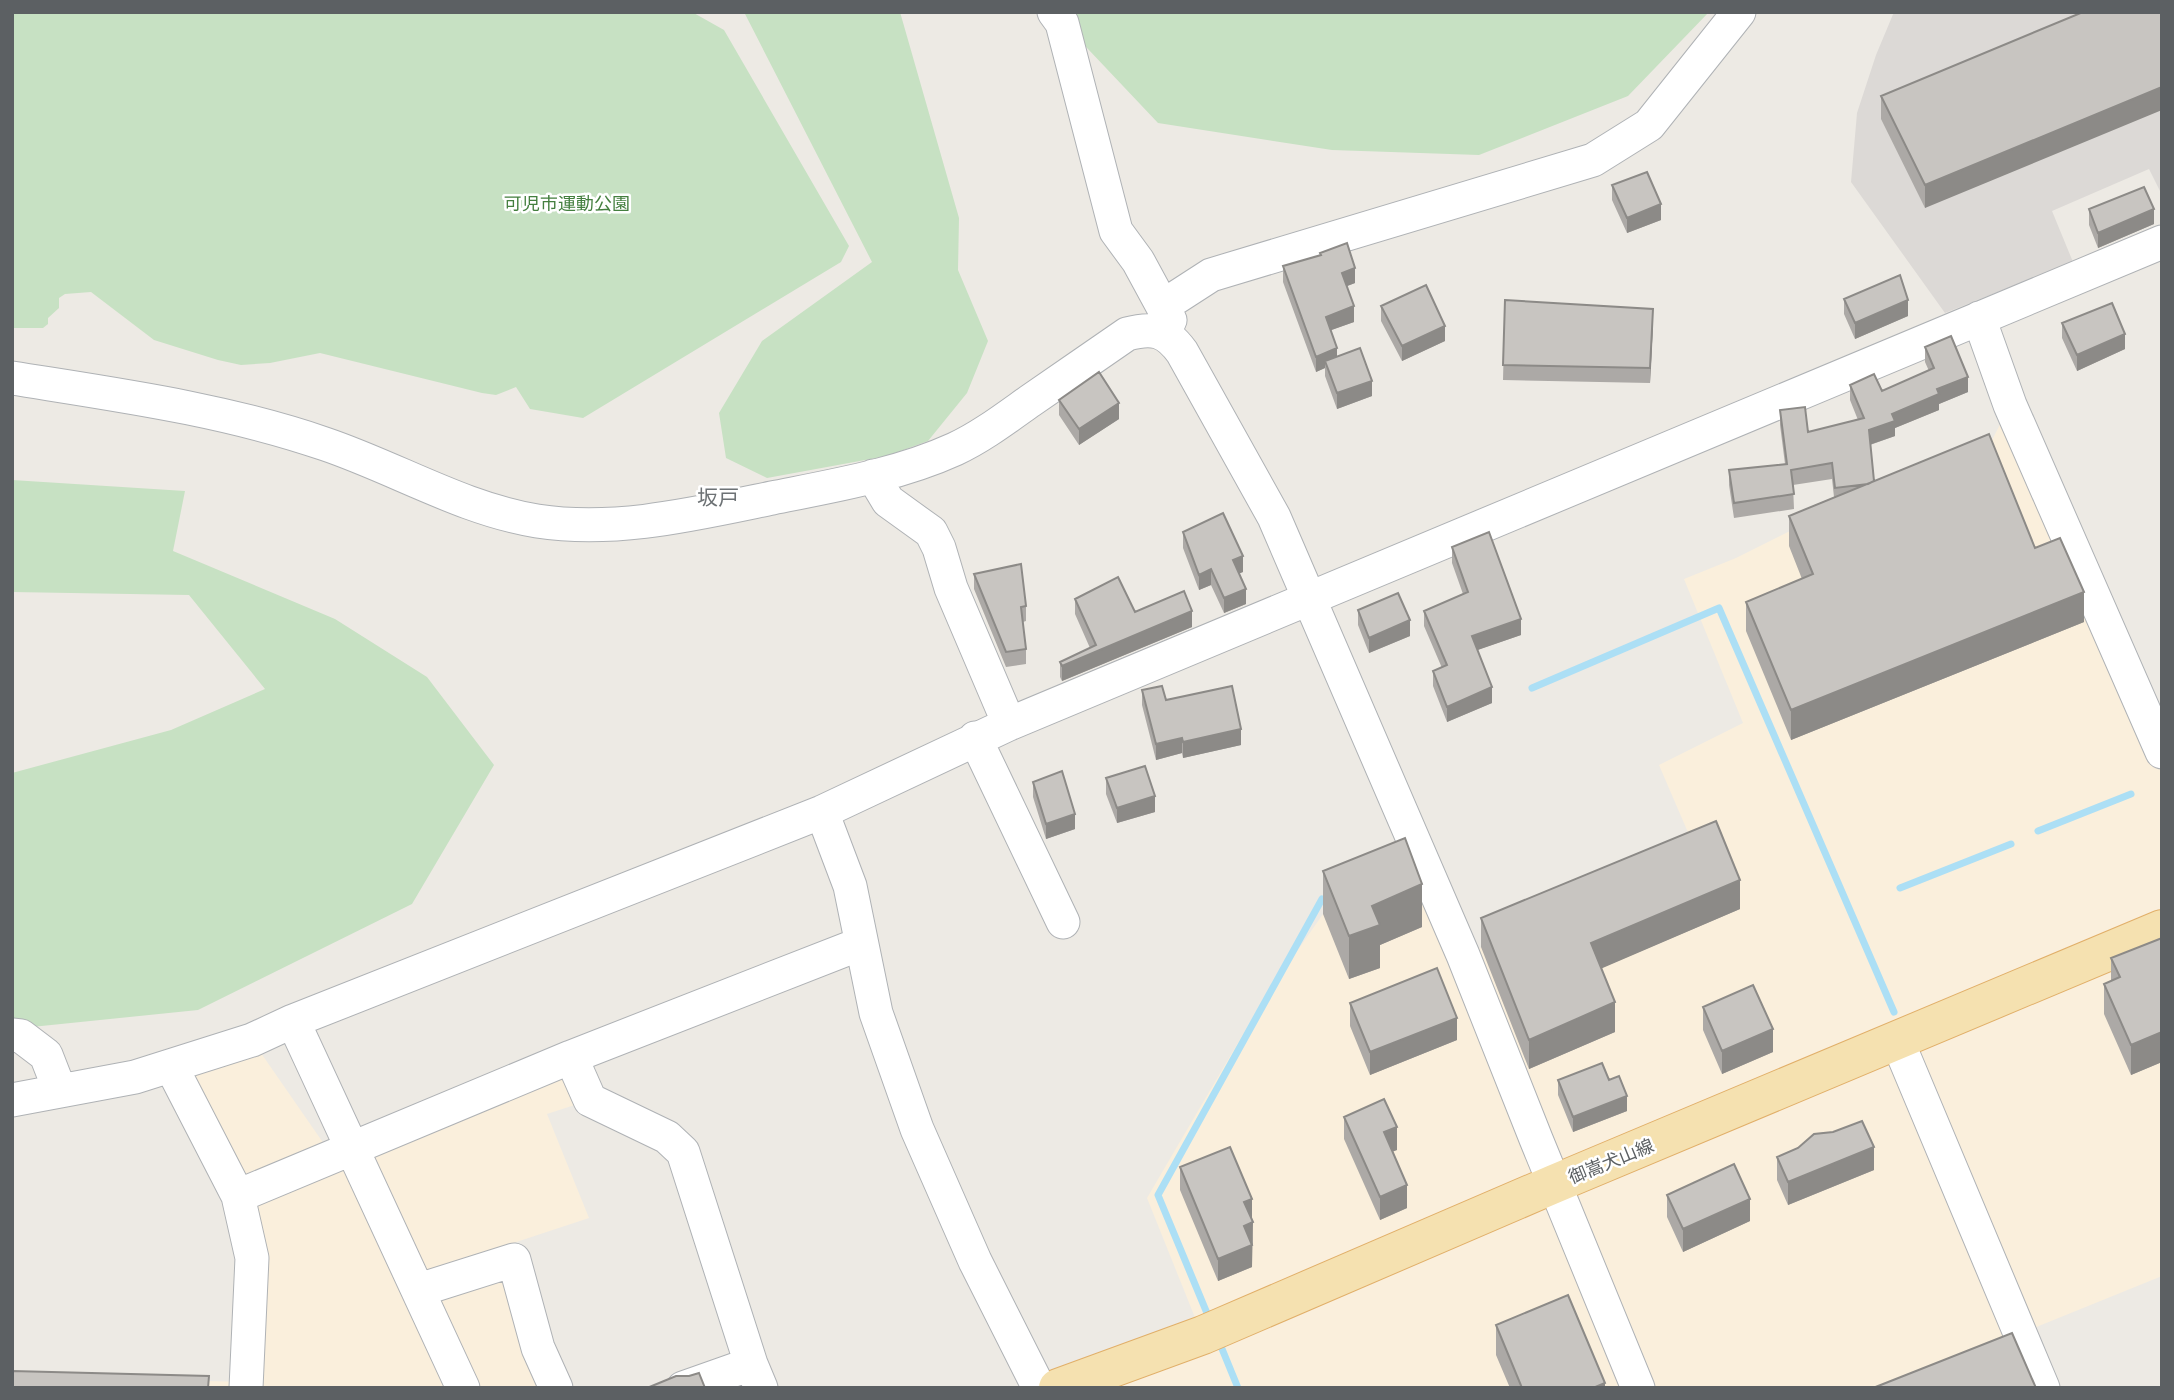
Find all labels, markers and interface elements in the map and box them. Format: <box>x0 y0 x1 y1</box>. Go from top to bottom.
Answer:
park label: 可児市運動公園 <box>504 193 630 214</box>
district label: 坂戸 <box>697 486 739 510</box>
street label: 御嵩犬山線 <box>1565 1134 1657 1188</box>

